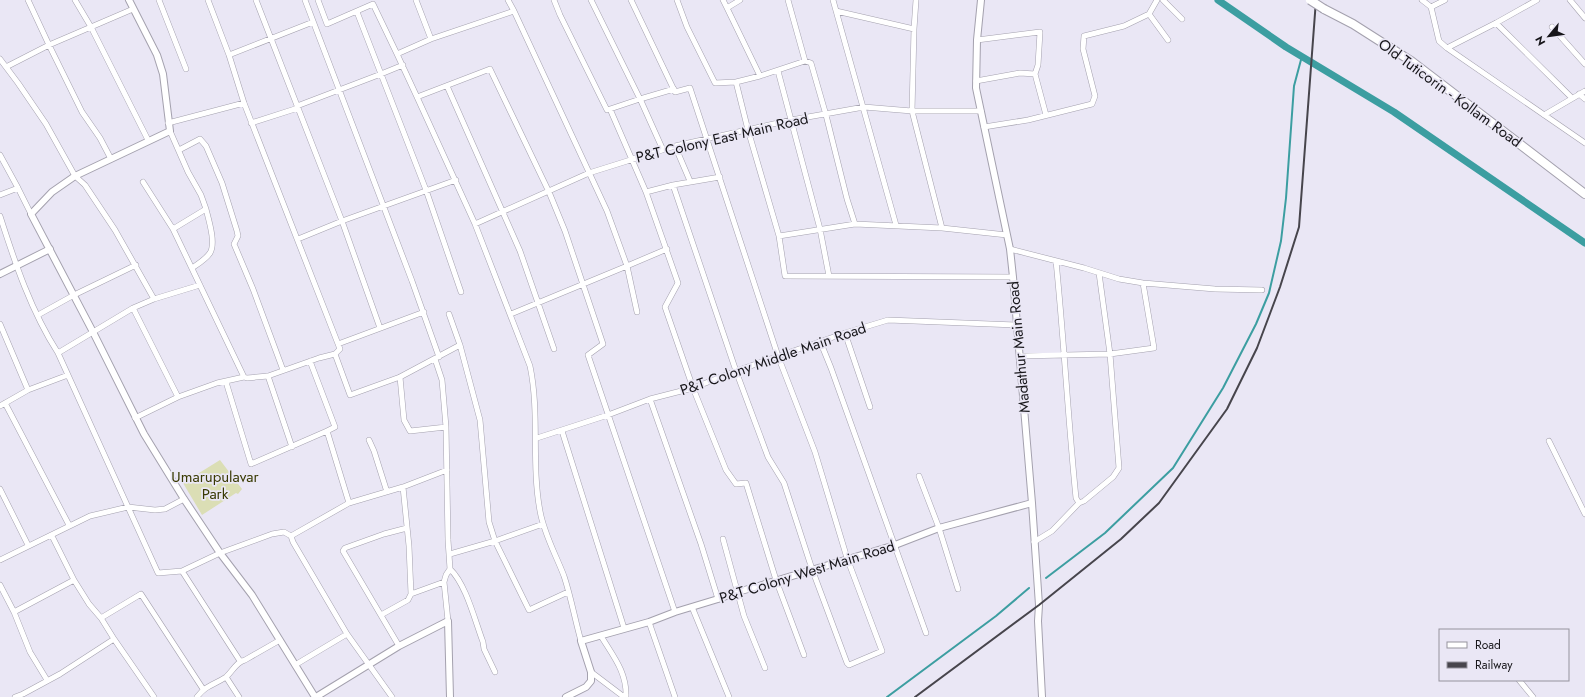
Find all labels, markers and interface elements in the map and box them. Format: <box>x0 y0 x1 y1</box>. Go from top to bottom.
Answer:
north arrow <box>1529 16 1569 56</box>
street label: Old Tuticorin - Kollam Road <box>1374 33 1526 153</box>
text: N <box>1531 33 1549 49</box>
street label: P&T Colony East Main Road <box>634 107 810 169</box>
street label: Madathur Main Road <box>1002 280 1036 414</box>
street label: P&T Colony Middle Main Road <box>677 317 869 401</box>
park label: Umarupulavar Park <box>171 466 259 505</box>
street label: P&T Colony West Main Road <box>717 535 897 609</box>
legend <box>1439 629 1569 681</box>
text: Road <box>1475 636 1501 654</box>
text: Railway <box>1475 656 1513 674</box>

